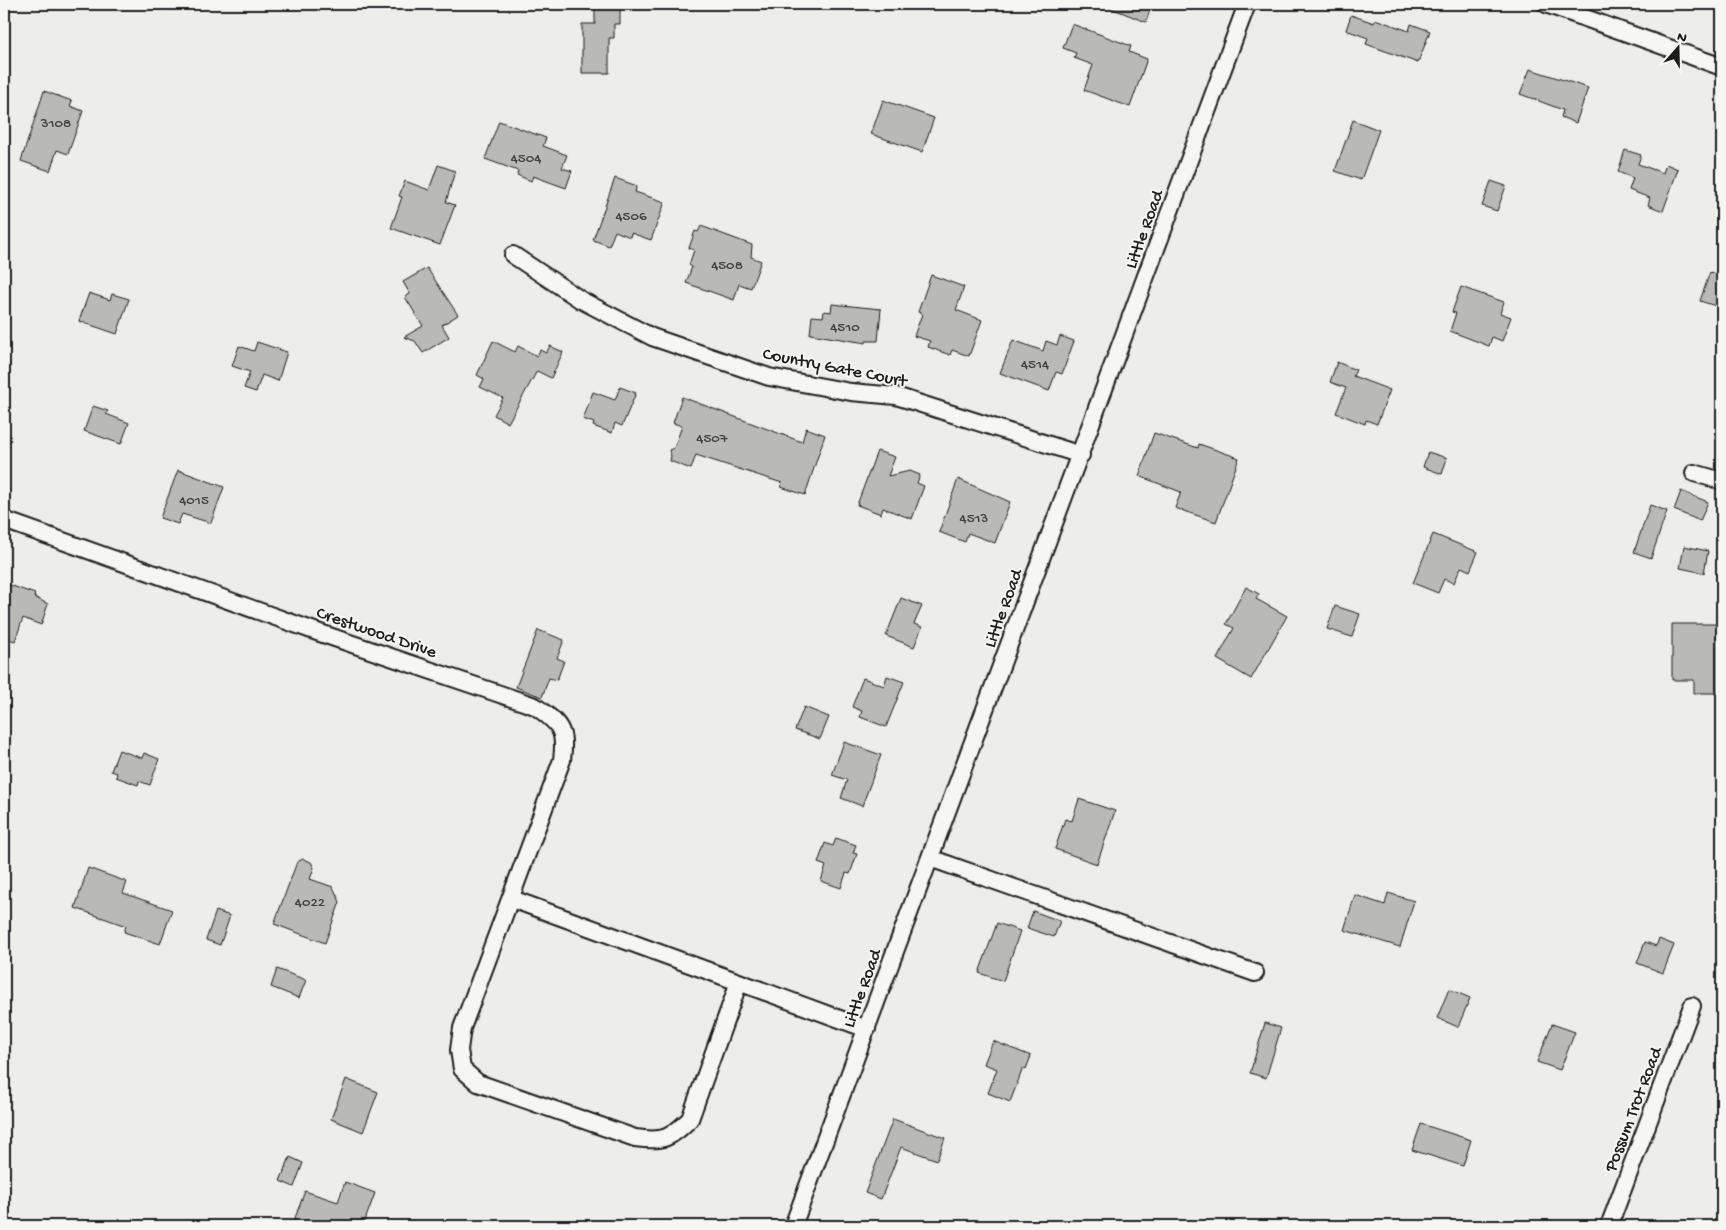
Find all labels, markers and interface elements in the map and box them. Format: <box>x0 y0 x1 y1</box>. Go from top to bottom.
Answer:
north arrow <box>1654 22 1704 72</box>
text: N <box>1674 29 1689 48</box>
house number: 3108 <box>40 115 71 133</box>
house number: 4504 <box>511 150 541 168</box>
street label: Little Road <box>1121 186 1170 272</box>
house number: 4506 <box>615 208 647 226</box>
house number: 4508 <box>711 257 743 275</box>
house number: 4510 <box>830 319 860 337</box>
street label: Country Gate Court <box>761 344 910 393</box>
house number: 4514 <box>1021 356 1049 374</box>
house number: 4507 <box>696 430 729 448</box>
house number: 4015 <box>179 492 209 510</box>
house number: 4513 <box>960 510 989 528</box>
street label: Little Road <box>980 565 1029 651</box>
street label: Crestwood Drive <box>313 603 440 664</box>
house number: 4022 <box>295 894 325 912</box>
street label: Little Road <box>839 945 888 1031</box>
street label: Possum Trot Road <box>1601 1043 1668 1176</box>

